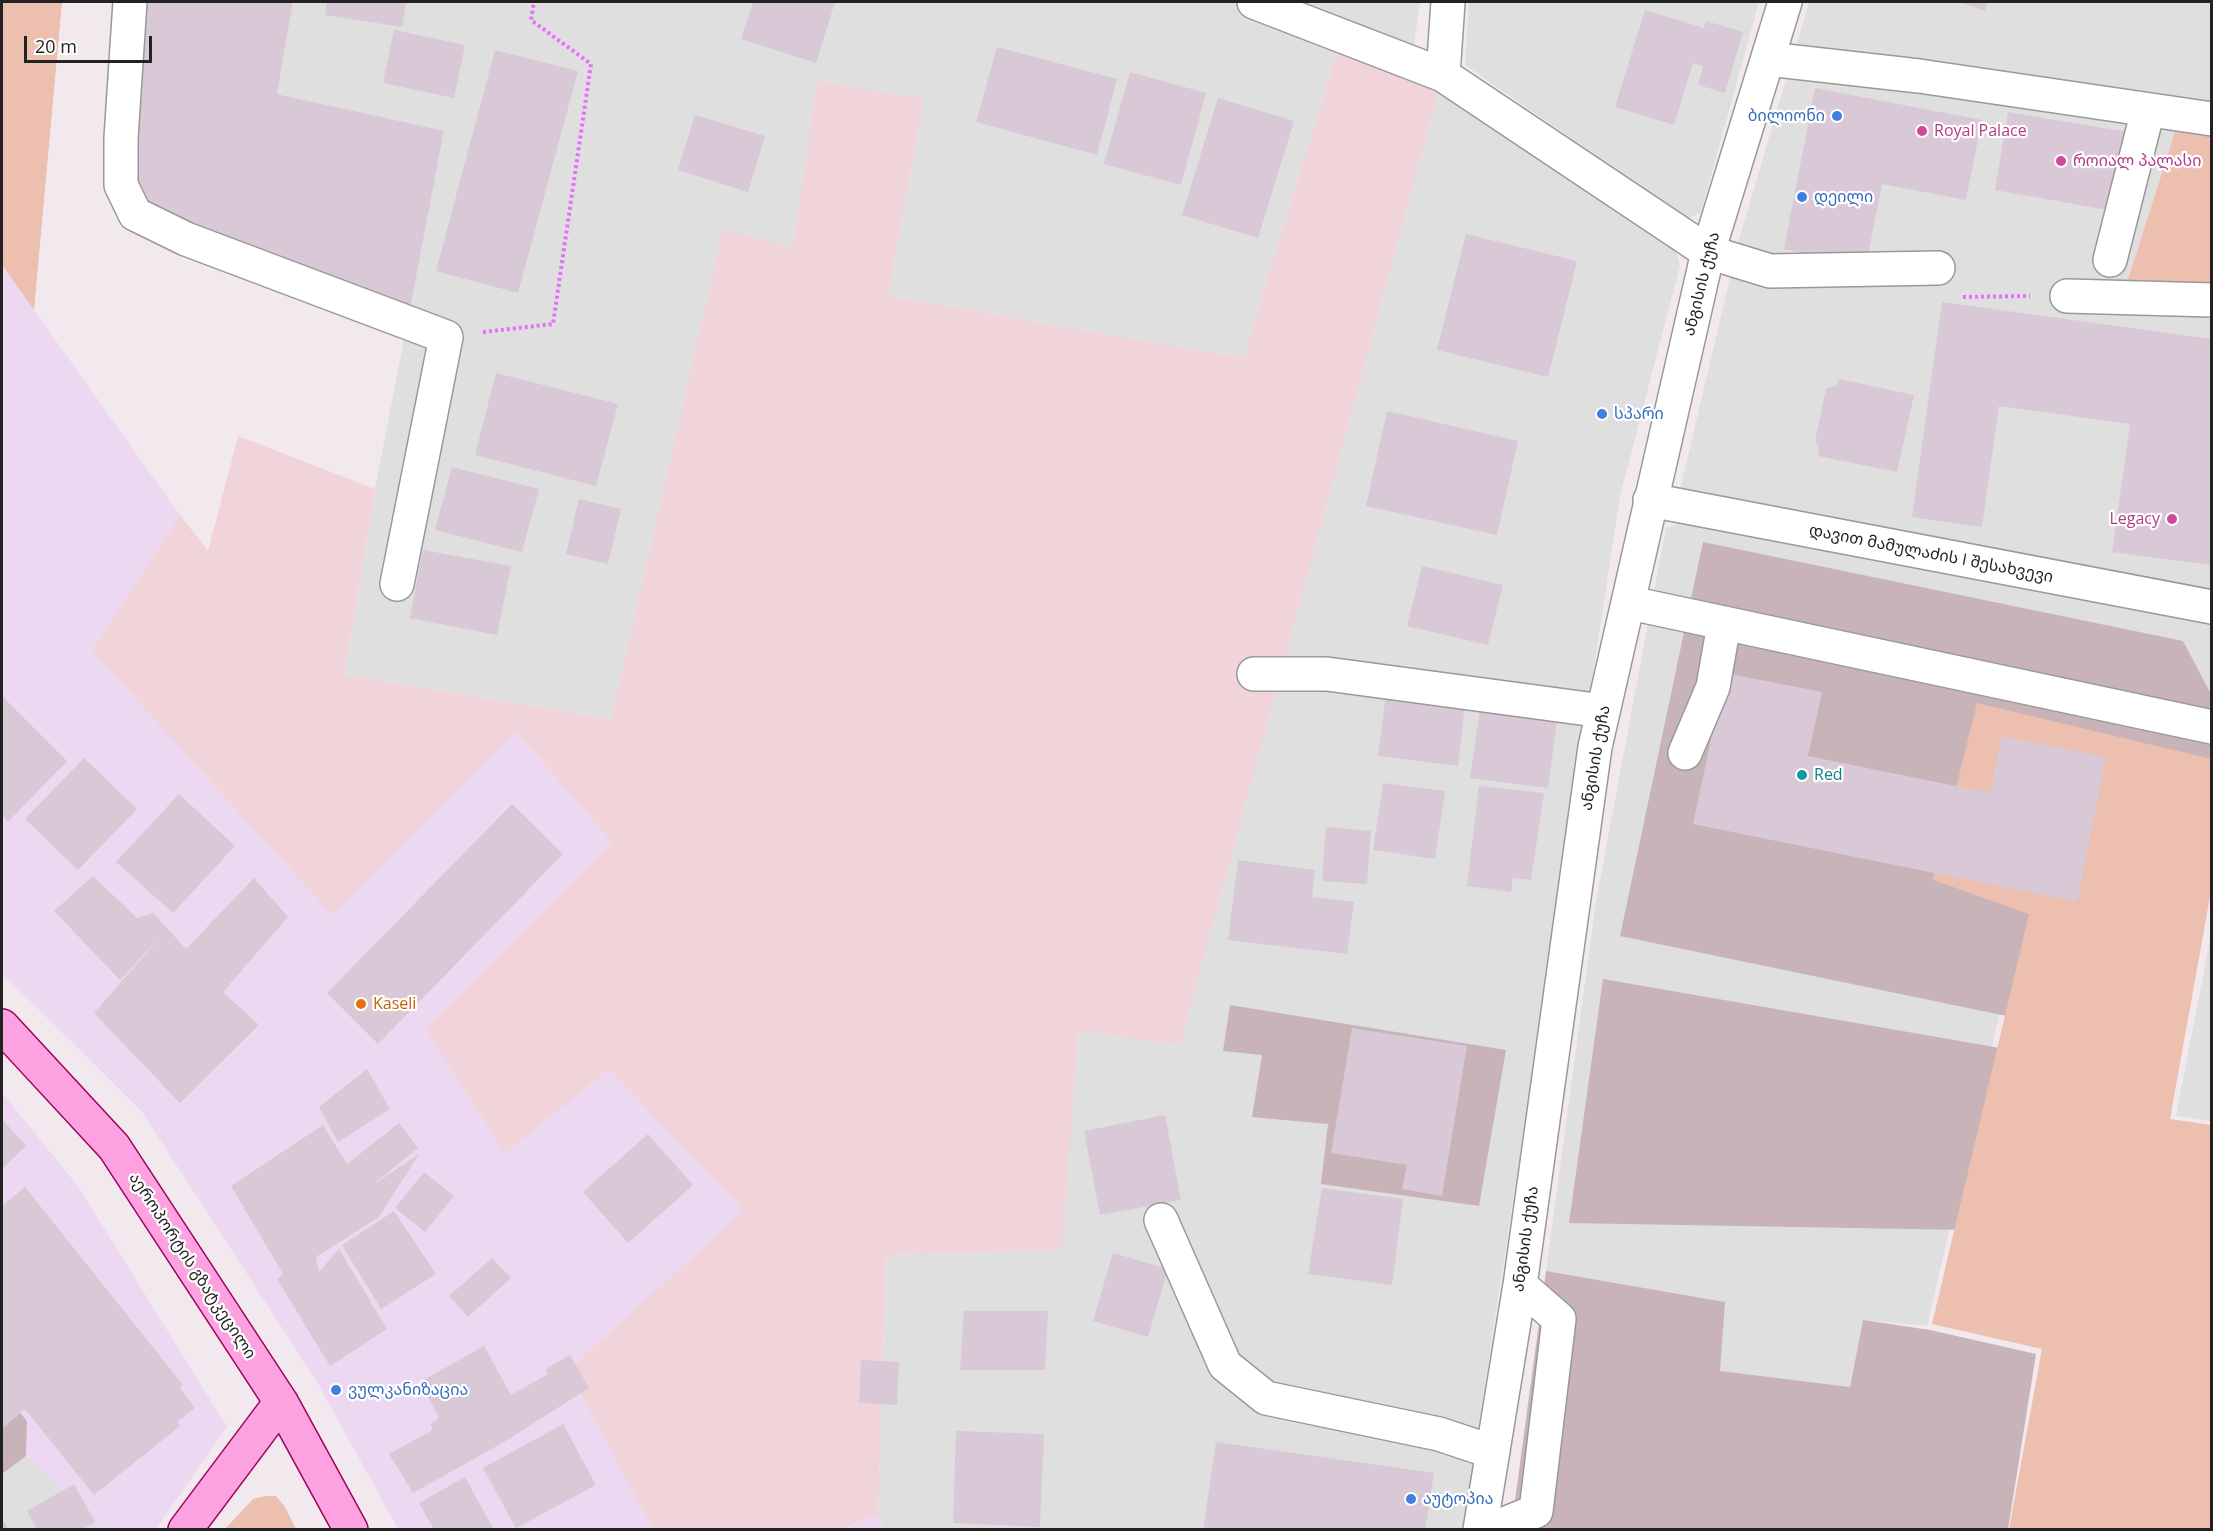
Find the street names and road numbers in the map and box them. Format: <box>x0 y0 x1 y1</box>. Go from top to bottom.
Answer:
street label: ანგისის ქუჩა <box>1680 230 1724 338</box>
street label: დავით მამულაძის I შესახვევი <box>1807 521 2055 587</box>
street label: ანგისის ქუჩა <box>1577 704 1615 812</box>
street label: აეროპორტის გზატკეცილი <box>124 1169 260 1363</box>
street label: ანგისის ქუჩა <box>1509 1185 1543 1293</box>

